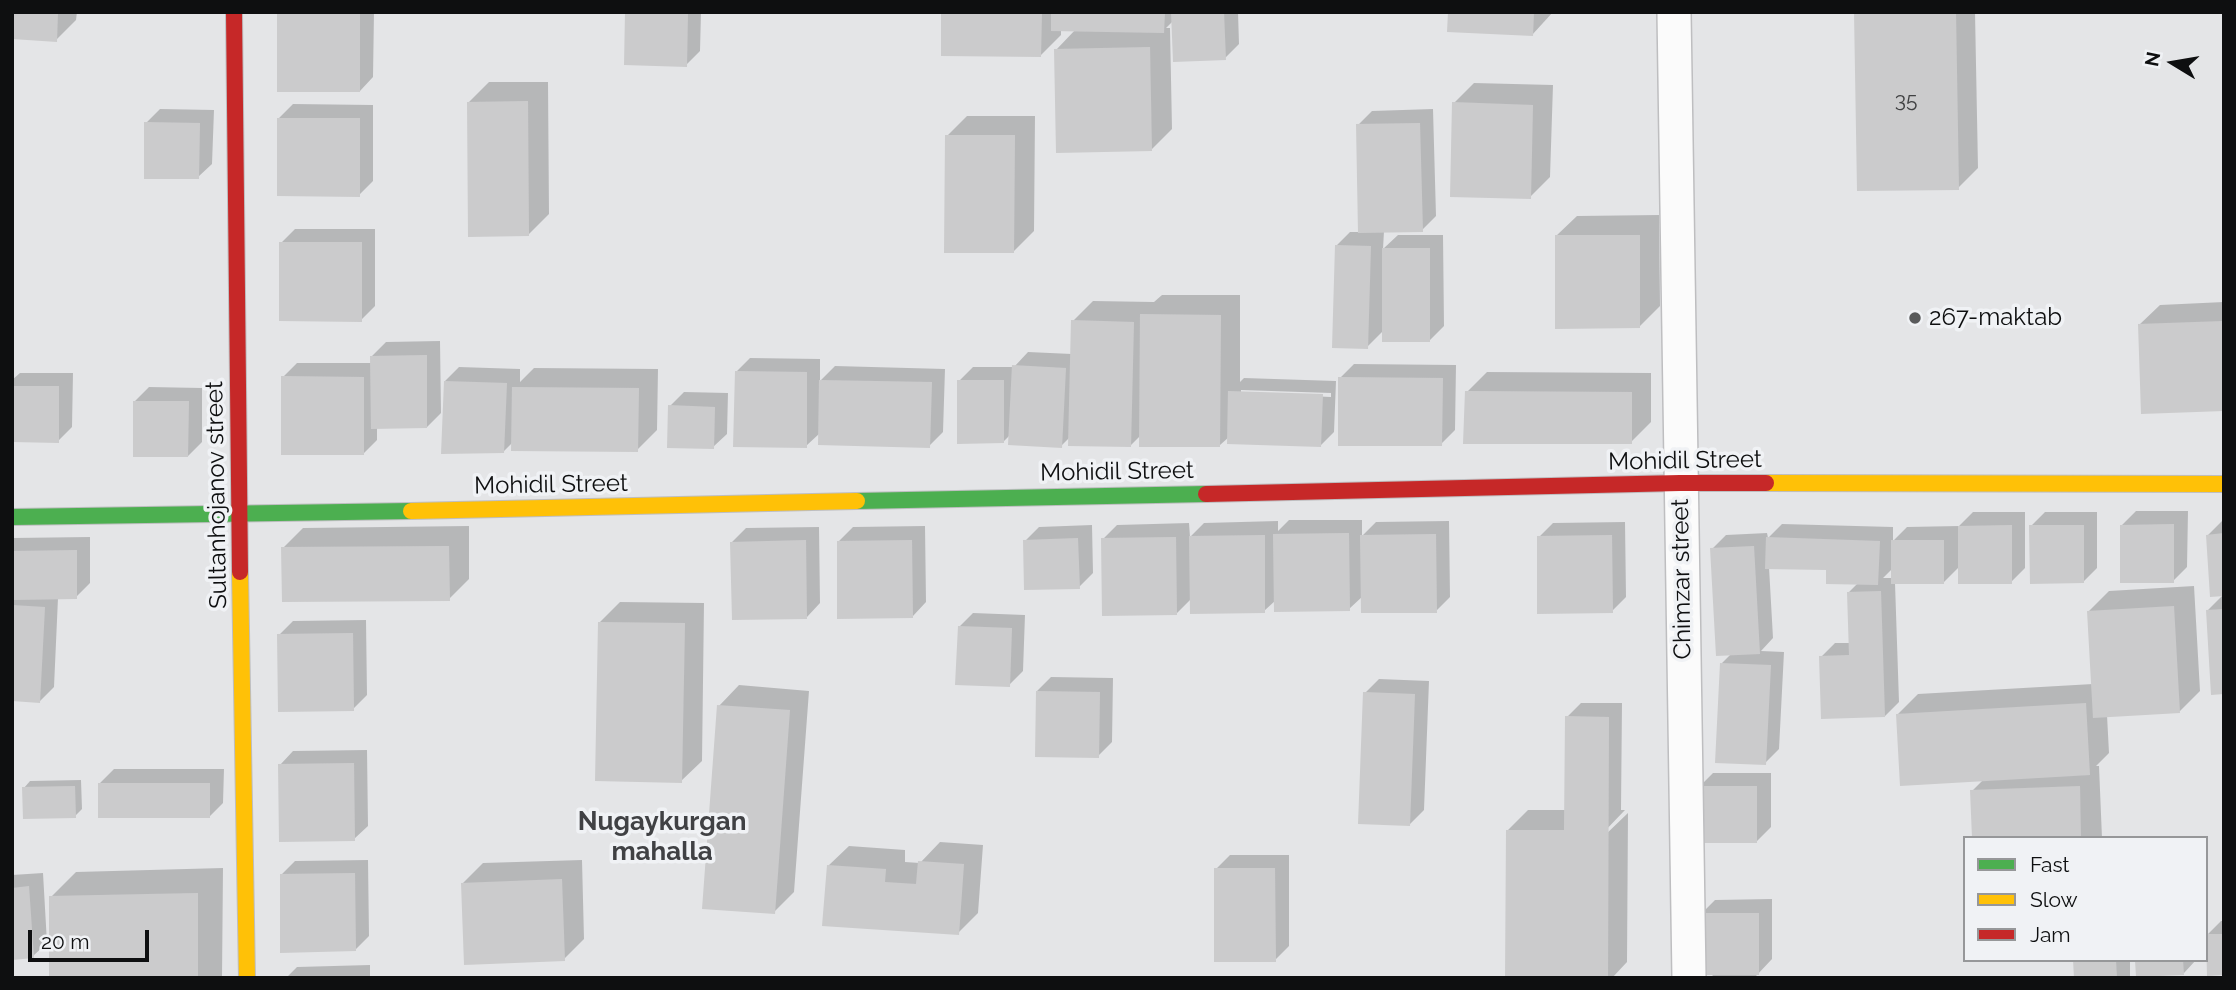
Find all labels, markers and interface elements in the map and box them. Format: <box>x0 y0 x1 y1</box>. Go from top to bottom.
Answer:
north arrow <box>2138 28 2208 98</box>
text: N <box>2140 50 2165 68</box>
house number: 35 <box>1895 88 1917 114</box>
place label: 267-maktab <box>1929 304 2062 332</box>
marker: 267-maktab <box>1907 310 1923 326</box>
street label: Sultanhojanov street <box>201 381 233 609</box>
street label: Mohidil Street <box>1608 445 1762 477</box>
street label: Mohidil Street <box>1040 456 1194 488</box>
street label: Mohidil Street <box>474 469 628 501</box>
street label: Chimzar street <box>1666 498 1698 660</box>
district label: Nugaykurgan mahalla <box>578 806 746 868</box>
legend <box>1963 836 2208 962</box>
text: Fast <box>2030 852 2070 877</box>
text: Slow <box>2030 887 2078 912</box>
scale bar <box>32 916 152 960</box>
text: Jam <box>2030 922 2071 947</box>
text: 20 m <box>41 929 89 954</box>

